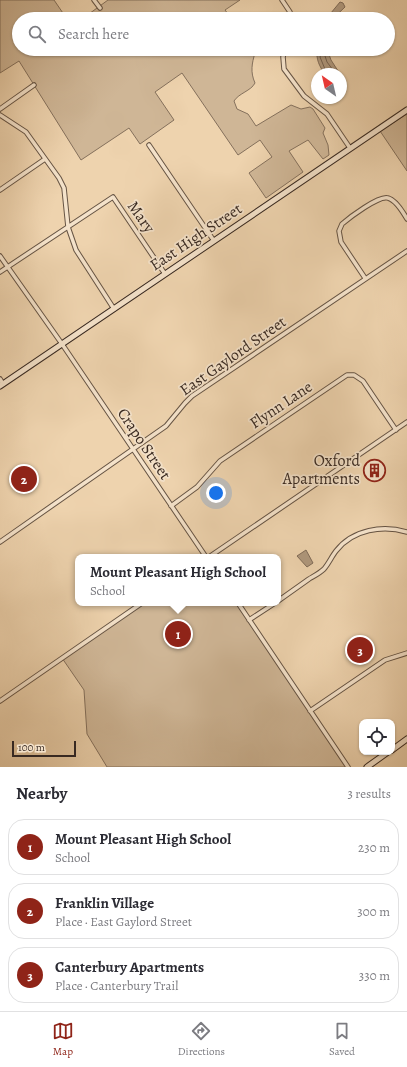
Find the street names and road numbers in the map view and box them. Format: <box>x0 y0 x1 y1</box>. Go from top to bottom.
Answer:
street label: Mary <box>122 197 160 238</box>
street label: East High Street <box>146 198 246 276</box>
street label: East Gaylord Street <box>175 311 291 401</box>
street label: Flynn Lane <box>245 376 317 434</box>
street label: Crapo Street <box>112 404 176 484</box>

